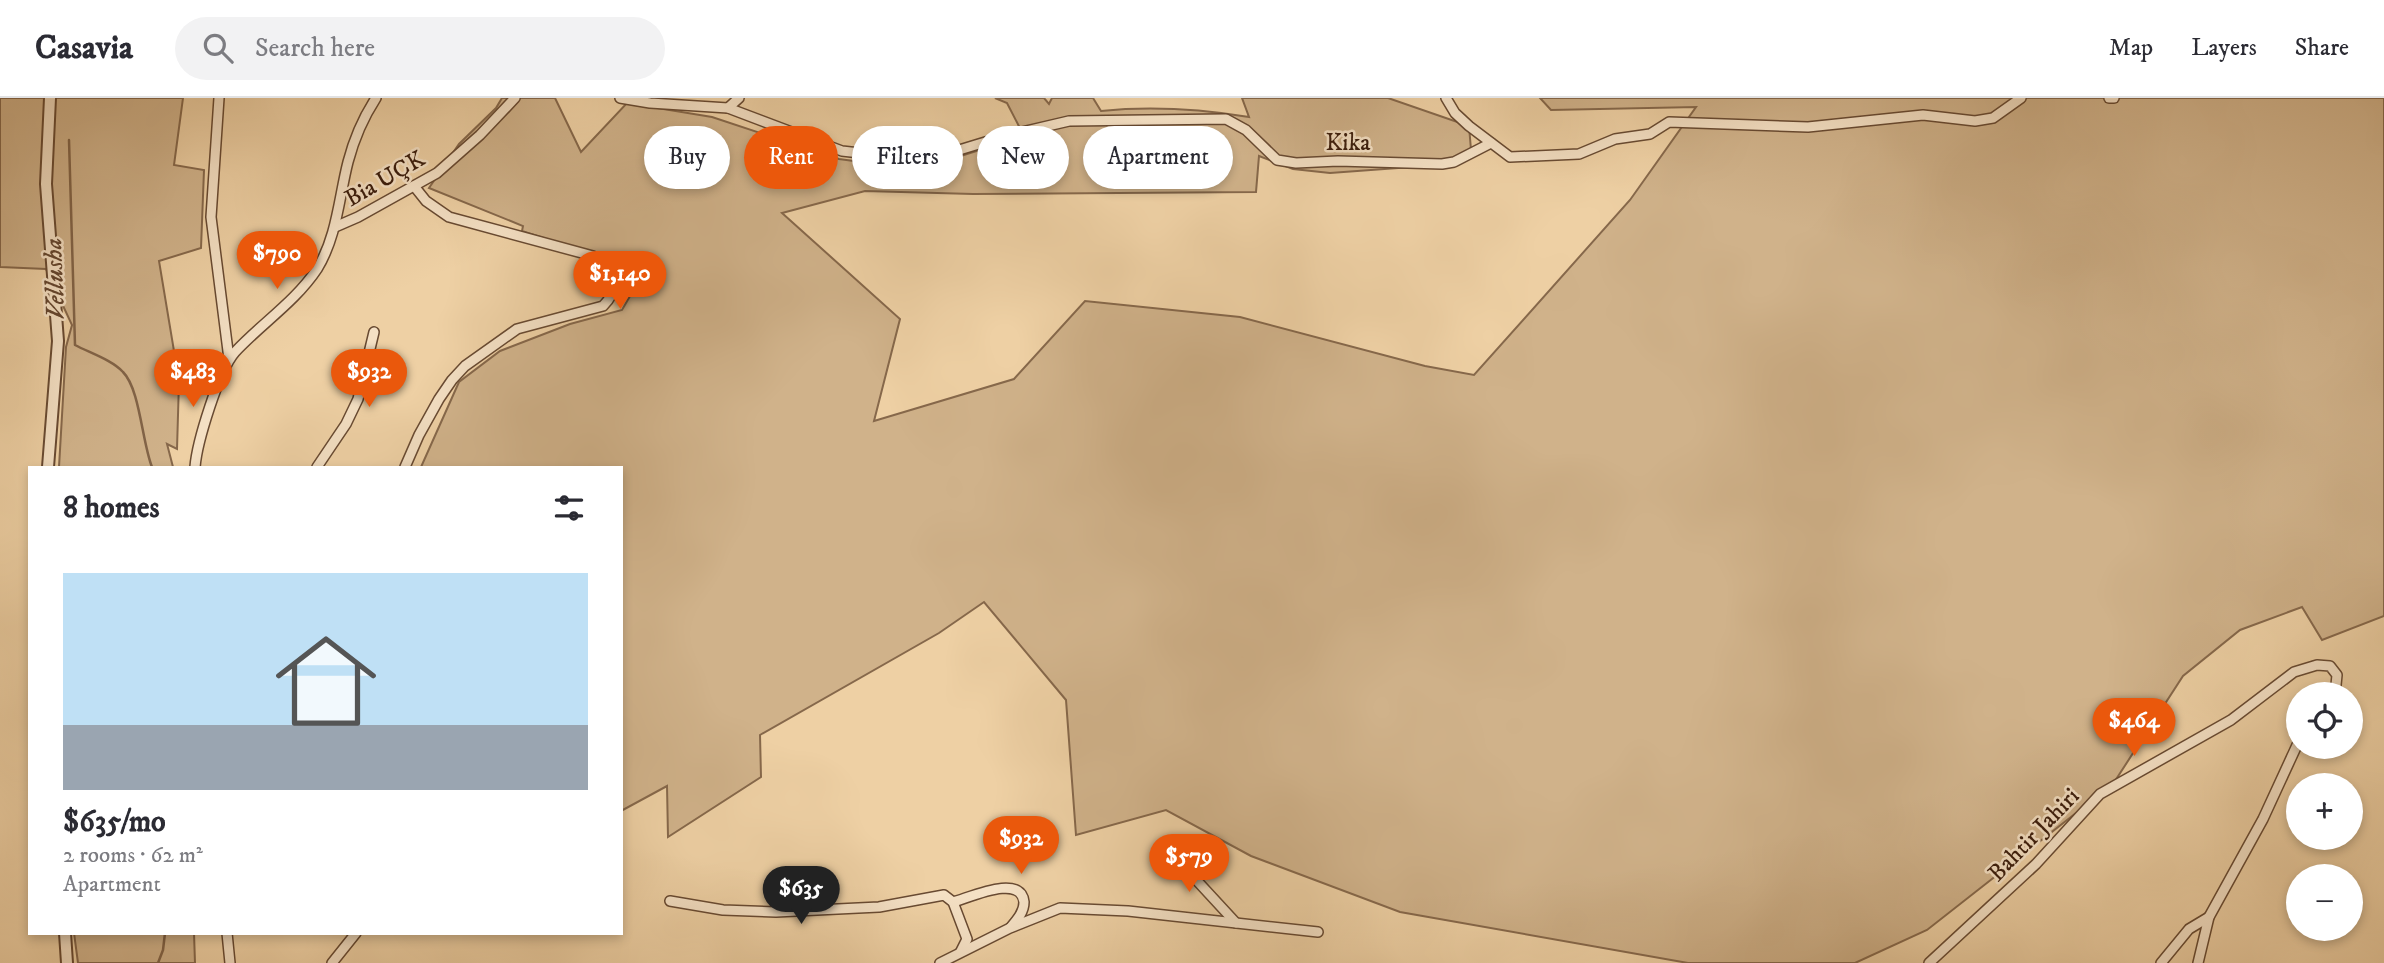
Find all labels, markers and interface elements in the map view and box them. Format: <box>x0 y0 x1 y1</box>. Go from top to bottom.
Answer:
search box <box>175 17 665 80</box>
text: Casavia <box>35 28 133 69</box>
icon: search <box>199 29 237 67</box>
text: Search here <box>255 32 375 65</box>
text: Map <box>2109 33 2153 63</box>
text: Layers <box>2191 33 2257 63</box>
text: Share <box>2295 33 2349 63</box>
chip: Buy <box>644 126 730 189</box>
chip: Rent <box>744 126 838 189</box>
chip: Filters <box>852 126 963 189</box>
chip: New <box>977 126 1069 189</box>
chip: Apartment <box>1083 126 1233 189</box>
street label: Kika <box>1325 128 1371 158</box>
street label: Bia UÇK <box>339 144 431 214</box>
pin: $790 <box>236 232 318 291</box>
water label: Vellusha <box>37 237 73 321</box>
text: $790 <box>253 239 301 268</box>
pin: $1,140 <box>563 252 677 311</box>
text: $1,140 <box>589 259 651 288</box>
pin: $483 <box>152 350 234 409</box>
pin: $932 <box>328 350 410 409</box>
text: $483 <box>170 357 216 386</box>
text: $932 <box>347 357 391 386</box>
icon: filters <box>550 489 588 527</box>
text: 8 homes <box>63 490 160 527</box>
icon: home <box>263 618 389 744</box>
map controls <box>2286 682 2363 941</box>
button: locate <box>2286 682 2363 759</box>
pin: $464 <box>2093 698 2175 758</box>
text: $464 <box>2109 706 2160 735</box>
button: + <box>2286 773 2363 850</box>
street label: Bahtir Jahiri <box>1982 782 2086 888</box>
text: $635/mo <box>63 804 166 841</box>
pin: $932 <box>980 816 1062 876</box>
text: $932 <box>999 824 1043 853</box>
pin: $579 <box>1148 834 1230 894</box>
text: 2 rooms · 62 m² <box>63 841 203 870</box>
text: $579 <box>1165 842 1213 871</box>
button: − <box>2286 864 2363 941</box>
pin: $635 <box>760 866 842 926</box>
text: Apartment <box>63 870 161 899</box>
text: $635 <box>779 874 823 903</box>

